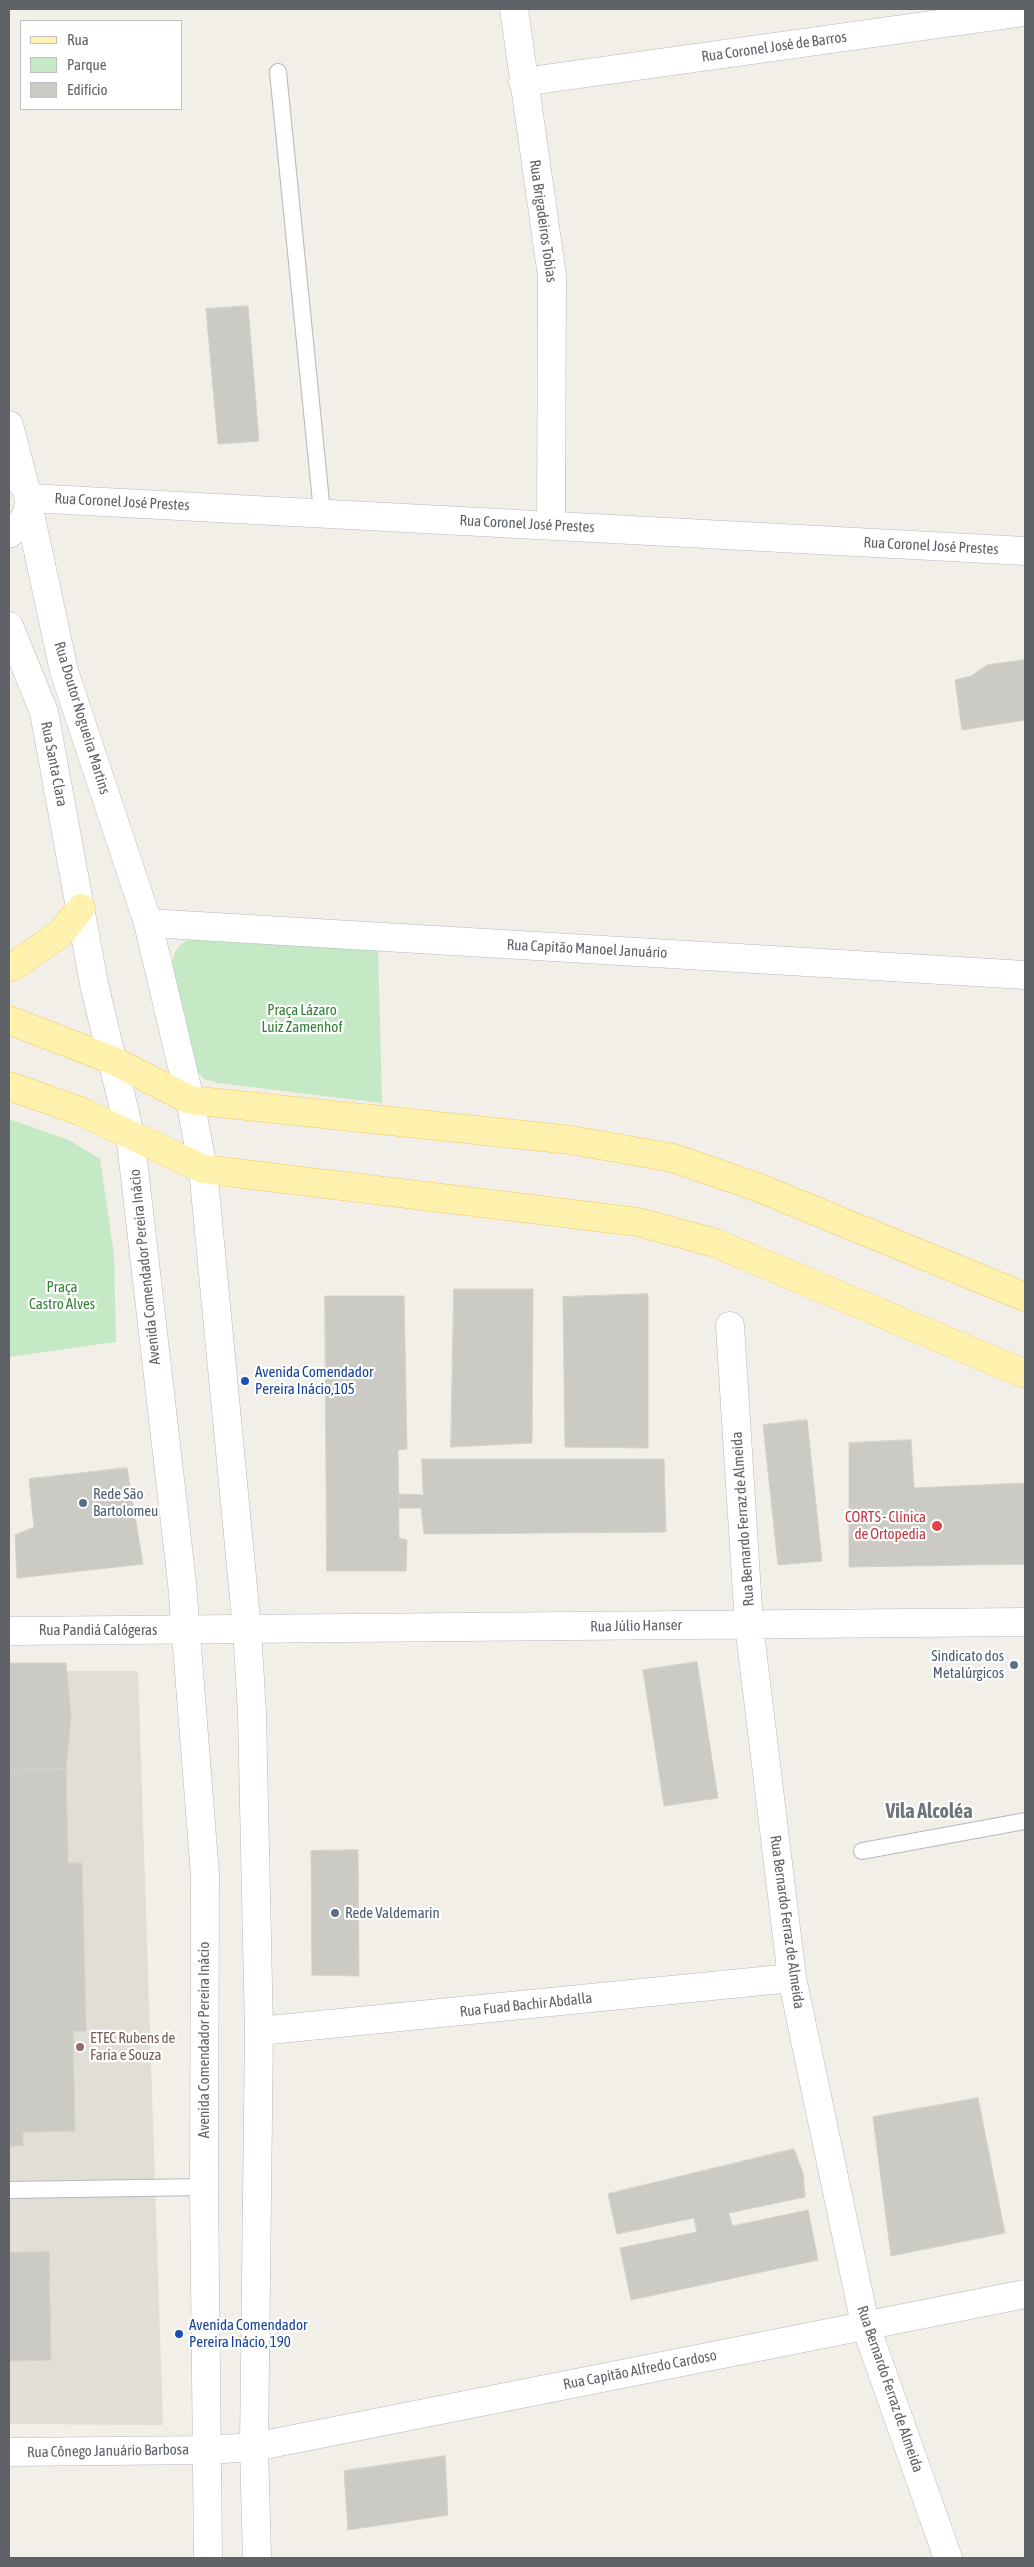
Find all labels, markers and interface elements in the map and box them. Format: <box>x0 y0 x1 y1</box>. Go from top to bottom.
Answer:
legend <box>20 20 182 110</box>
street label: Rua Coronel José de Barros <box>700 28 848 66</box>
text: Rua <box>67 31 89 48</box>
text: Parque <box>67 56 107 73</box>
text: Edifício <box>67 81 108 98</box>
street label: Rua Brigadeiros Tobias <box>525 159 561 283</box>
street label: Rua Coronel José Prestes <box>54 489 190 515</box>
street label: Rua Coronel José Prestes <box>459 511 595 537</box>
street label: Rua Coronel José Prestes <box>863 533 999 559</box>
street label: Rua Doutor Nogueira Martins <box>50 639 114 797</box>
street label: Rua Santa Clara <box>37 720 71 808</box>
street label: Rua Capitão Manoel Januário <box>506 936 668 962</box>
park label: Praça Lázaro Luiz Zamenhof <box>261 1001 343 1036</box>
street label: Avenida Comendador Pereira Inácio <box>126 1168 164 1366</box>
park label: Praça Castro Alves <box>29 1278 95 1313</box>
place label: Avenida Comendador Pereira Inácio,105 <box>255 1363 373 1398</box>
marker: Avenida Comendador Pereira Inácio,105 <box>239 1375 251 1387</box>
street label: Rua Bernardo Ferraz de Almeida <box>728 1431 758 1607</box>
place label: Rede São Bartolomeu <box>93 1485 158 1520</box>
marker: Rede São Bartolomeu <box>77 1497 89 1509</box>
place label: CORTS - Clínica de Ortopedia <box>845 1508 926 1543</box>
marker: CORTS - Clínica de Ortopedia <box>930 1519 944 1533</box>
street label: Rua Júlio Hanser <box>590 1616 682 1636</box>
street label: Rua Pandiá Calógeras <box>39 1621 157 1639</box>
place label: Sindicato dos Metalúrgicos <box>931 1647 1004 1682</box>
marker: Sindicato dos Metalúrgicos <box>1008 1659 1020 1671</box>
district label: Vila Alcoléa <box>886 1800 972 1824</box>
street label: Rua Bernardo Ferraz de Almeida <box>766 1834 808 2010</box>
place label: Rede Valdemarin <box>345 1904 440 1922</box>
marker: Rede Valdemarin <box>329 1907 341 1919</box>
street label: Avenida Comendador Pereira Inácio <box>195 1942 213 2138</box>
street label: Rua Fuad Bachir Abdalla <box>459 1989 593 2021</box>
place label: ETEC Rubens de Faria e Souza <box>90 2029 175 2064</box>
marker: ETEC Rubens de Faria e Souza <box>74 2041 86 2053</box>
street label: Rua Bernardo Ferraz de Almeida <box>853 2303 927 2475</box>
place label: Avenida Comendador Pereira Inácio, 190 <box>189 2316 307 2351</box>
marker: Avenida Comendador Pereira Inácio, 190 <box>173 2328 185 2340</box>
street label: Rua Capitão Alfredo Cardoso <box>562 2346 718 2394</box>
street label: Rua Cônego Januário Barbosa <box>27 2441 189 2461</box>

